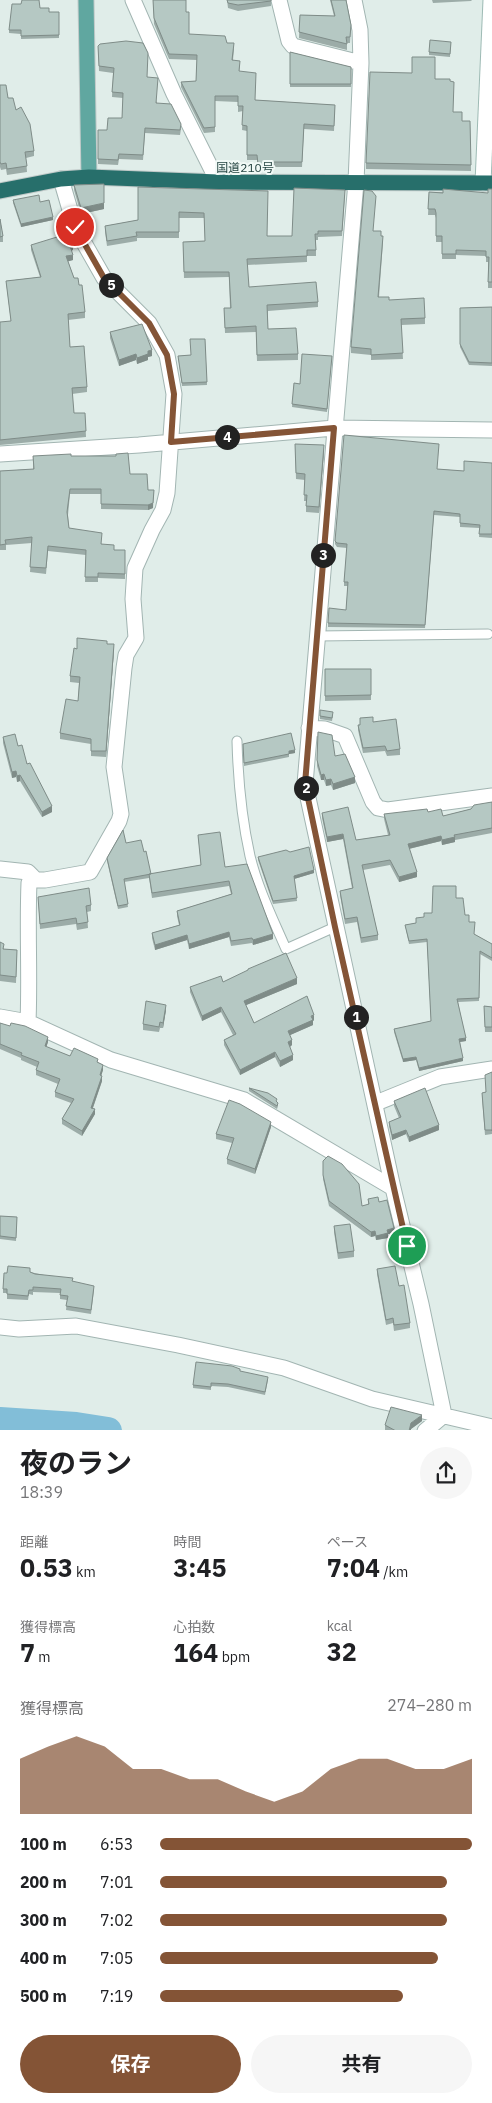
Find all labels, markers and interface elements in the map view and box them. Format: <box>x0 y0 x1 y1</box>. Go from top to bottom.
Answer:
street label: 国道210号 <box>216 160 274 175</box>
pin <box>54 206 96 248</box>
icon: check <box>61 213 89 241</box>
pin: 5 <box>98 272 124 298</box>
text: 5 <box>107 276 116 294</box>
pin: 4 <box>214 424 240 450</box>
text: 4 <box>223 428 232 446</box>
pin: 3 <box>310 542 336 568</box>
text: 3 <box>319 546 328 564</box>
pin: 2 <box>294 776 318 800</box>
text: 2 <box>302 779 311 797</box>
pin: 1 <box>344 1004 368 1030</box>
text: 1 <box>352 1008 361 1026</box>
pin <box>386 1225 428 1267</box>
icon: arrive <box>393 1232 421 1260</box>
text: 夜のラン <box>20 1444 132 1481</box>
button: share <box>420 1447 472 1499</box>
text: 18:39 <box>20 1482 63 1502</box>
text: 距離 <box>20 1533 48 1551</box>
text: 時間 <box>173 1533 201 1551</box>
text: ペース <box>327 1533 368 1551</box>
text: 0.53 <box>20 1551 73 1584</box>
text: 3:45 <box>173 1551 227 1584</box>
text: 7:04 <box>327 1551 380 1584</box>
text: km <box>73 1563 96 1581</box>
text: /km <box>380 1563 408 1581</box>
text: kcal <box>327 1617 352 1635</box>
text: 獲得標高 <box>20 1618 76 1636</box>
text: 心拍数 <box>173 1618 215 1636</box>
text: 32 <box>327 1635 357 1668</box>
text: 7 <box>20 1636 35 1669</box>
text: 164 <box>173 1636 218 1669</box>
text: m <box>35 1648 51 1666</box>
text: bpm <box>218 1648 250 1666</box>
text: 274–280 m <box>387 1695 472 1715</box>
text: 獲得標高 <box>20 1698 84 1718</box>
text: 100 m <box>20 1834 67 1854</box>
text: 6:53 <box>100 1834 133 1854</box>
text: 200 m <box>20 1872 67 1892</box>
text: 7:01 <box>100 1872 133 1892</box>
text: 300 m <box>20 1910 67 1930</box>
text: 7:02 <box>100 1910 133 1930</box>
text: 400 m <box>20 1948 67 1968</box>
text: 7:05 <box>100 1948 133 1968</box>
text: 500 m <box>20 1986 67 2006</box>
text: 7:19 <box>100 1986 133 2006</box>
button: 保存 <box>20 2035 241 2093</box>
button: 共有 <box>251 2035 472 2093</box>

